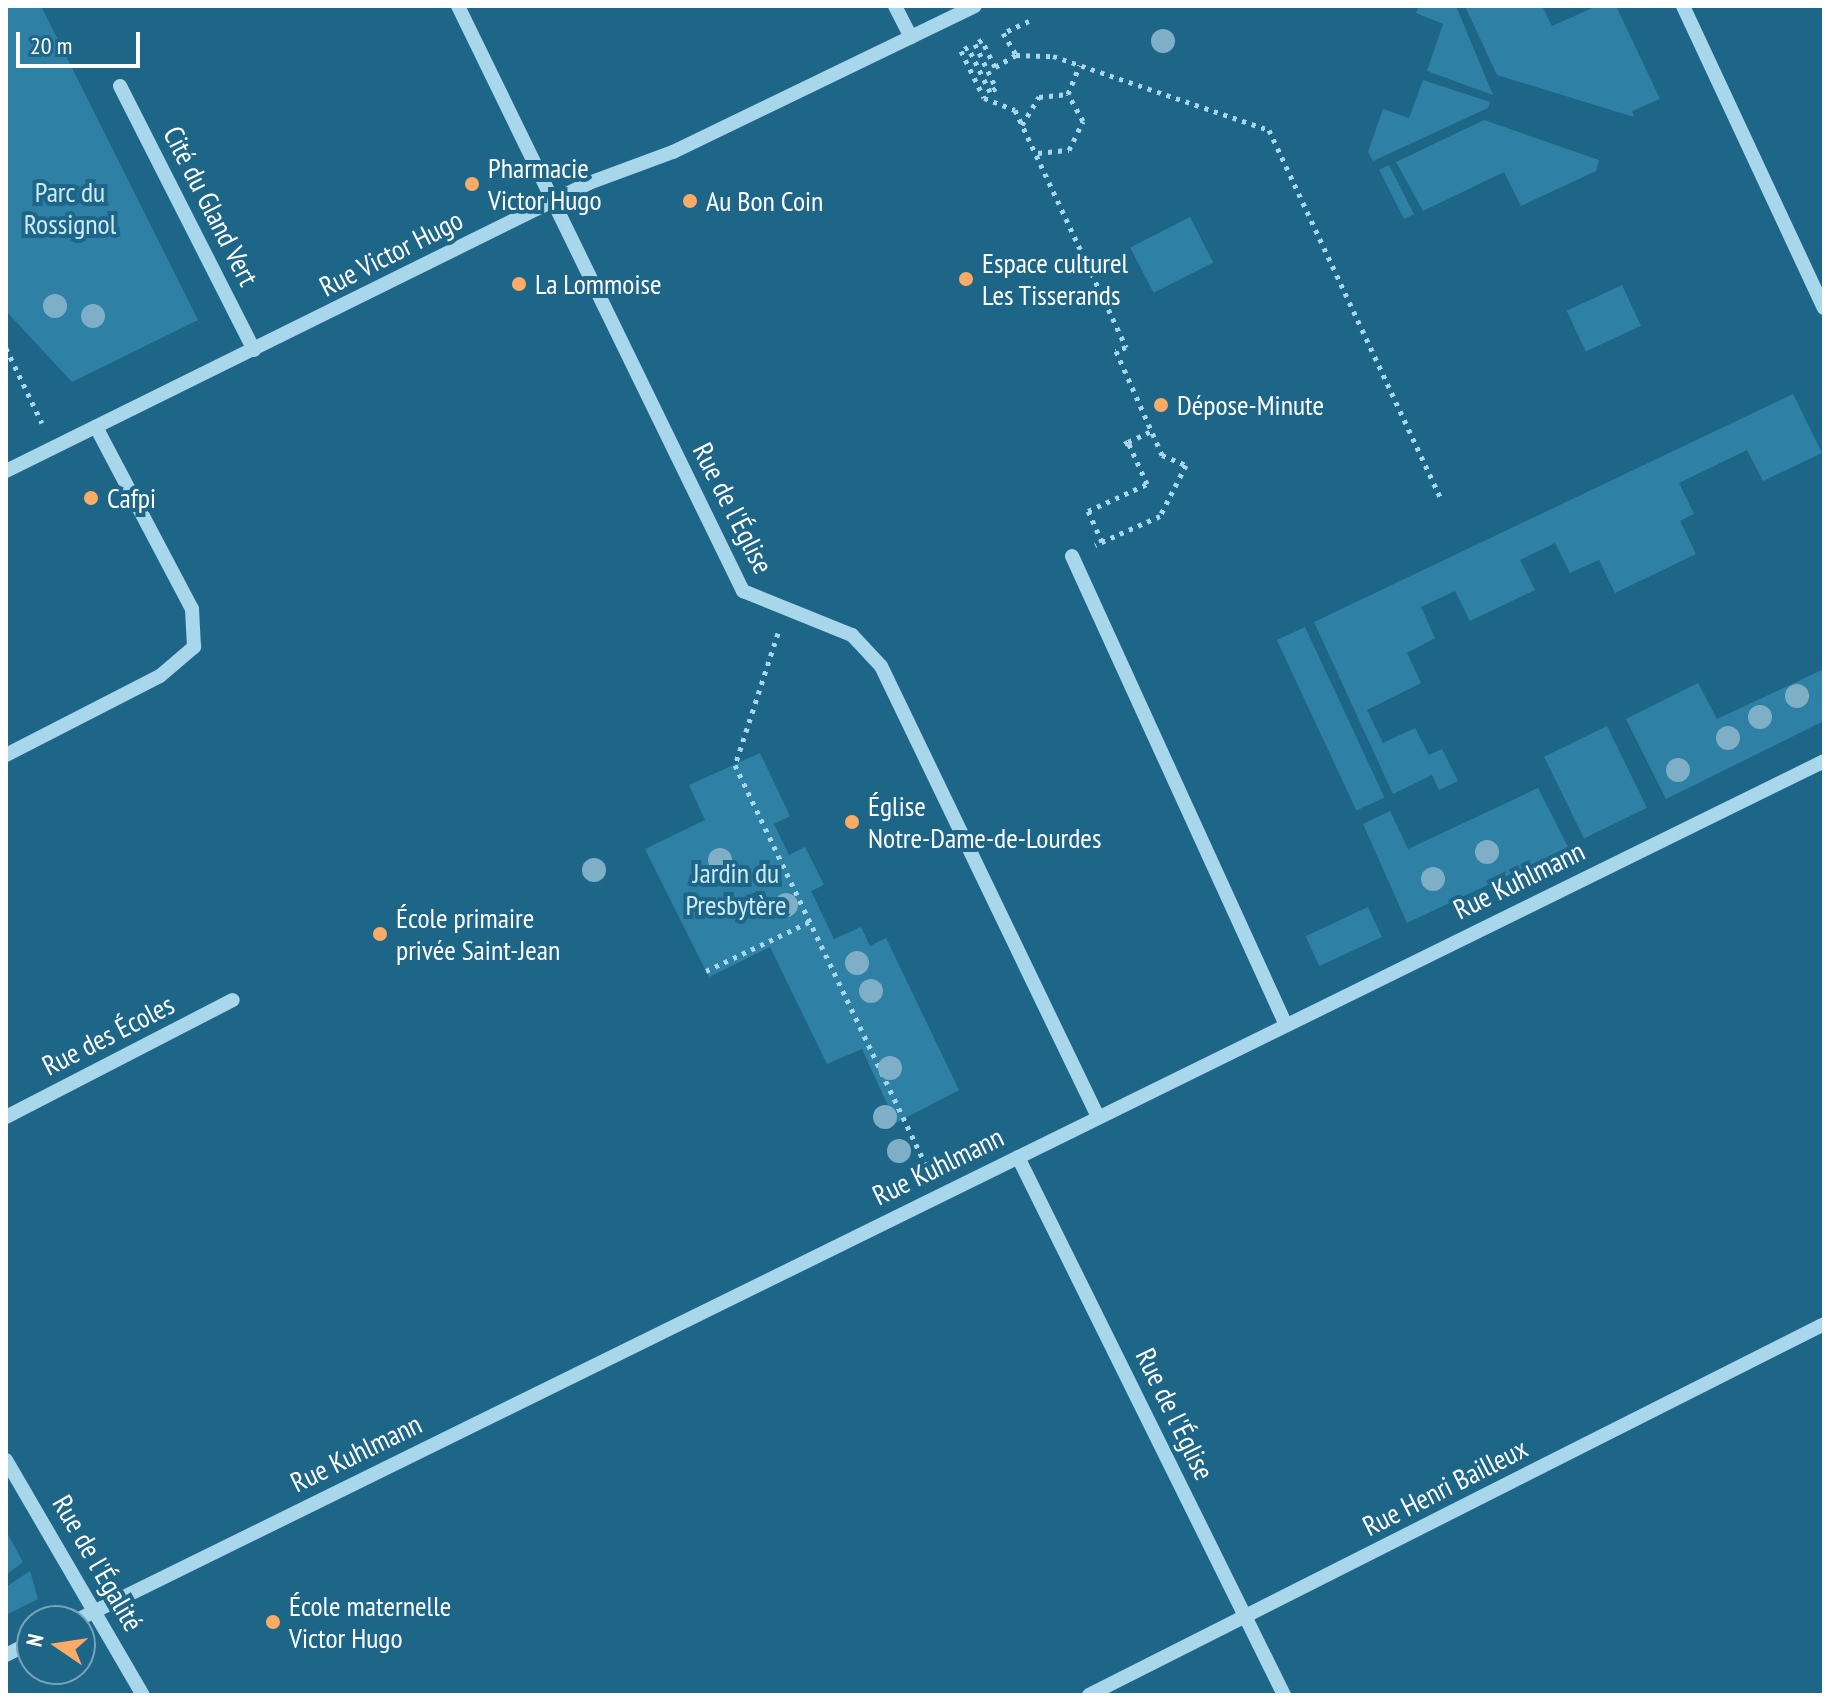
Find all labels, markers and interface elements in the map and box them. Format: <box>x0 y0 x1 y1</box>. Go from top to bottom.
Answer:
scale bar <box>20 16 144 66</box>
text: 20 m <box>30 30 72 61</box>
street label: Cité du Gland Vert <box>156 120 266 292</box>
place label: Pharmacie Victor Hugo <box>488 151 602 217</box>
park label: Parc du Rossignol <box>24 175 116 241</box>
marker: Pharmacie Victor Hugo <box>463 175 481 193</box>
place label: Au Bon Coin <box>706 184 823 218</box>
marker: Au Bon Coin <box>681 192 699 210</box>
street label: Rue Victor Hugo <box>314 202 468 304</box>
place label: Espace culturel Les Tisserands <box>982 246 1128 312</box>
place label: La Lommoise <box>535 267 662 301</box>
marker: Espace culturel Les Tisserands <box>957 270 975 288</box>
marker: La Lommoise <box>510 275 528 293</box>
place label: Dépose-Minute <box>1177 388 1324 422</box>
marker: Dépose-Minute <box>1152 396 1170 414</box>
street label: Rue de l'Église <box>686 437 780 579</box>
place label: Cafpi <box>107 481 156 515</box>
marker: Cafpi <box>82 489 100 507</box>
place label: Église Notre-Dame-de-Lourdes <box>868 789 1101 855</box>
marker: Église Notre-Dame-de-Lourdes <box>843 813 861 831</box>
street label: Rue Kuhlmann <box>1448 834 1590 926</box>
park label: Jardin du Presbytère <box>685 856 787 922</box>
place label: École primaire privée Saint-Jean <box>396 901 560 967</box>
marker: École primaire privée Saint-Jean <box>371 925 389 943</box>
street label: Rue des Écoles <box>37 987 179 1083</box>
street label: Rue Kuhlmann <box>867 1120 1009 1212</box>
street label: Rue de l'Église <box>1129 1343 1221 1485</box>
street label: Rue Kuhlmann <box>285 1407 427 1499</box>
street label: Rue Henri Bailleux <box>1357 1431 1533 1543</box>
street label: Rue de l'Égalité <box>46 1489 150 1637</box>
place label: École maternelle Victor Hugo <box>289 1589 451 1655</box>
north arrow <box>16 1605 96 1685</box>
marker: École maternelle Victor Hugo <box>264 1613 282 1631</box>
text: N <box>20 1631 50 1649</box>

